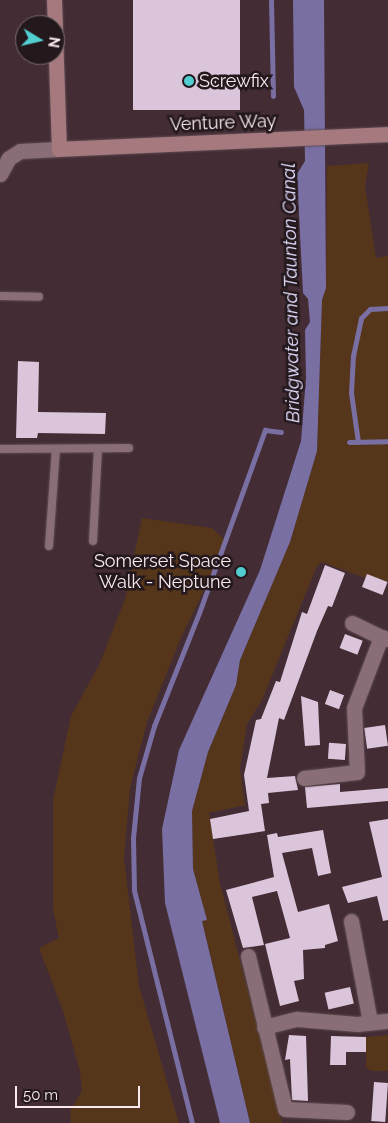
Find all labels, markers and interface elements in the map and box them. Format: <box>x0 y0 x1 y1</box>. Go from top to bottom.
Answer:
north arrow <box>15 15 65 65</box>
text: N <box>45 36 63 49</box>
place label: Screwfix <box>199 70 269 92</box>
marker: Screwfix <box>183 75 195 87</box>
street label: Venture Way <box>169 110 277 136</box>
water label: Bridgwater and Taunton Canal <box>277 162 305 424</box>
place label: Somerset Space Walk - Neptune <box>94 551 231 594</box>
marker: Somerset Space Walk - Neptune <box>235 566 247 578</box>
scale bar <box>18 1076 142 1108</box>
text: 50 m <box>23 1086 58 1104</box>

